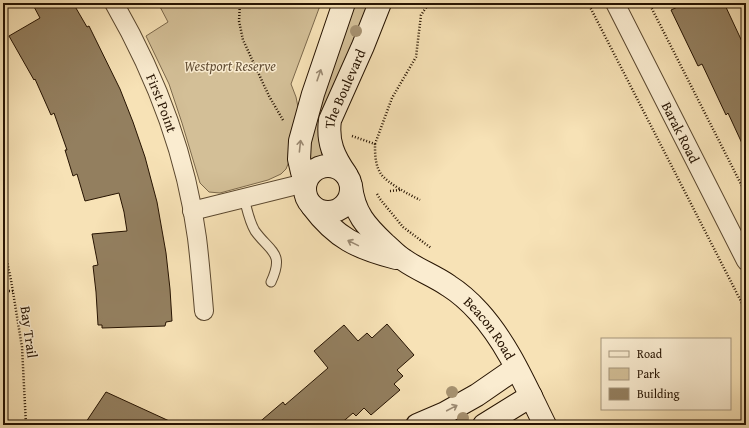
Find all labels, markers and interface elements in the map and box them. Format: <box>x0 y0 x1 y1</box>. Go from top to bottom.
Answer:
street label: The Boulevard <box>319 45 371 129</box>
park label: Westport Reserve <box>184 56 276 76</box>
street label: First Point <box>141 70 182 135</box>
one-way arrow <box>316 70 324 82</box>
street label: Barak Road <box>657 98 705 167</box>
one-way arrow <box>296 140 303 153</box>
one-way arrow <box>347 238 359 246</box>
street label: Beacon Road <box>459 292 520 364</box>
street label: Bay Trail <box>15 305 43 359</box>
legend <box>601 338 731 410</box>
text: Road <box>637 345 663 362</box>
text: Park <box>637 365 661 382</box>
text: Building <box>637 385 680 402</box>
one-way arrow <box>446 404 458 412</box>

